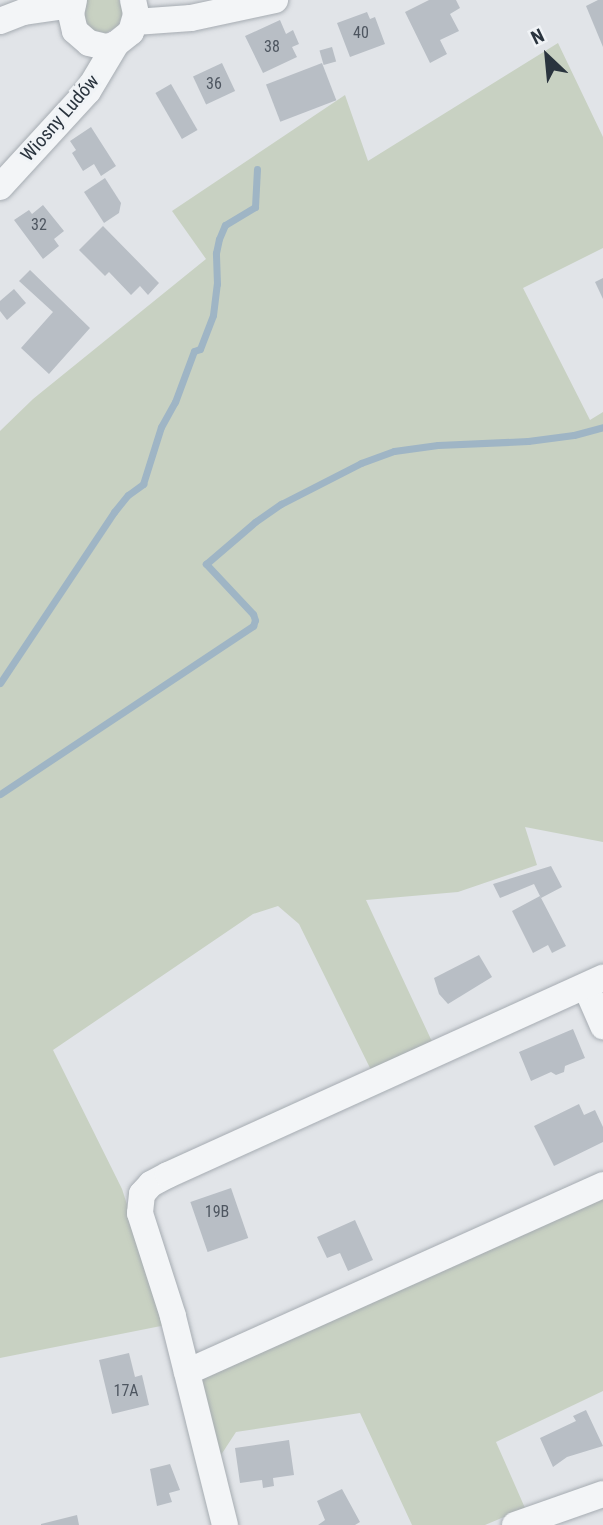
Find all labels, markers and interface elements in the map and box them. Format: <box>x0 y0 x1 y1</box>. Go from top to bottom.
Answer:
north arrow <box>512 21 582 91</box>
house number: 40 <box>353 23 369 43</box>
text: N <box>527 24 548 50</box>
house number: 38 <box>264 37 280 57</box>
street label: Wiosny Ludów <box>16 70 104 166</box>
house number: 36 <box>206 74 222 94</box>
house number: 32 <box>31 215 47 235</box>
house number: 19B <box>205 1202 229 1222</box>
house number: 17A <box>113 1381 139 1401</box>

